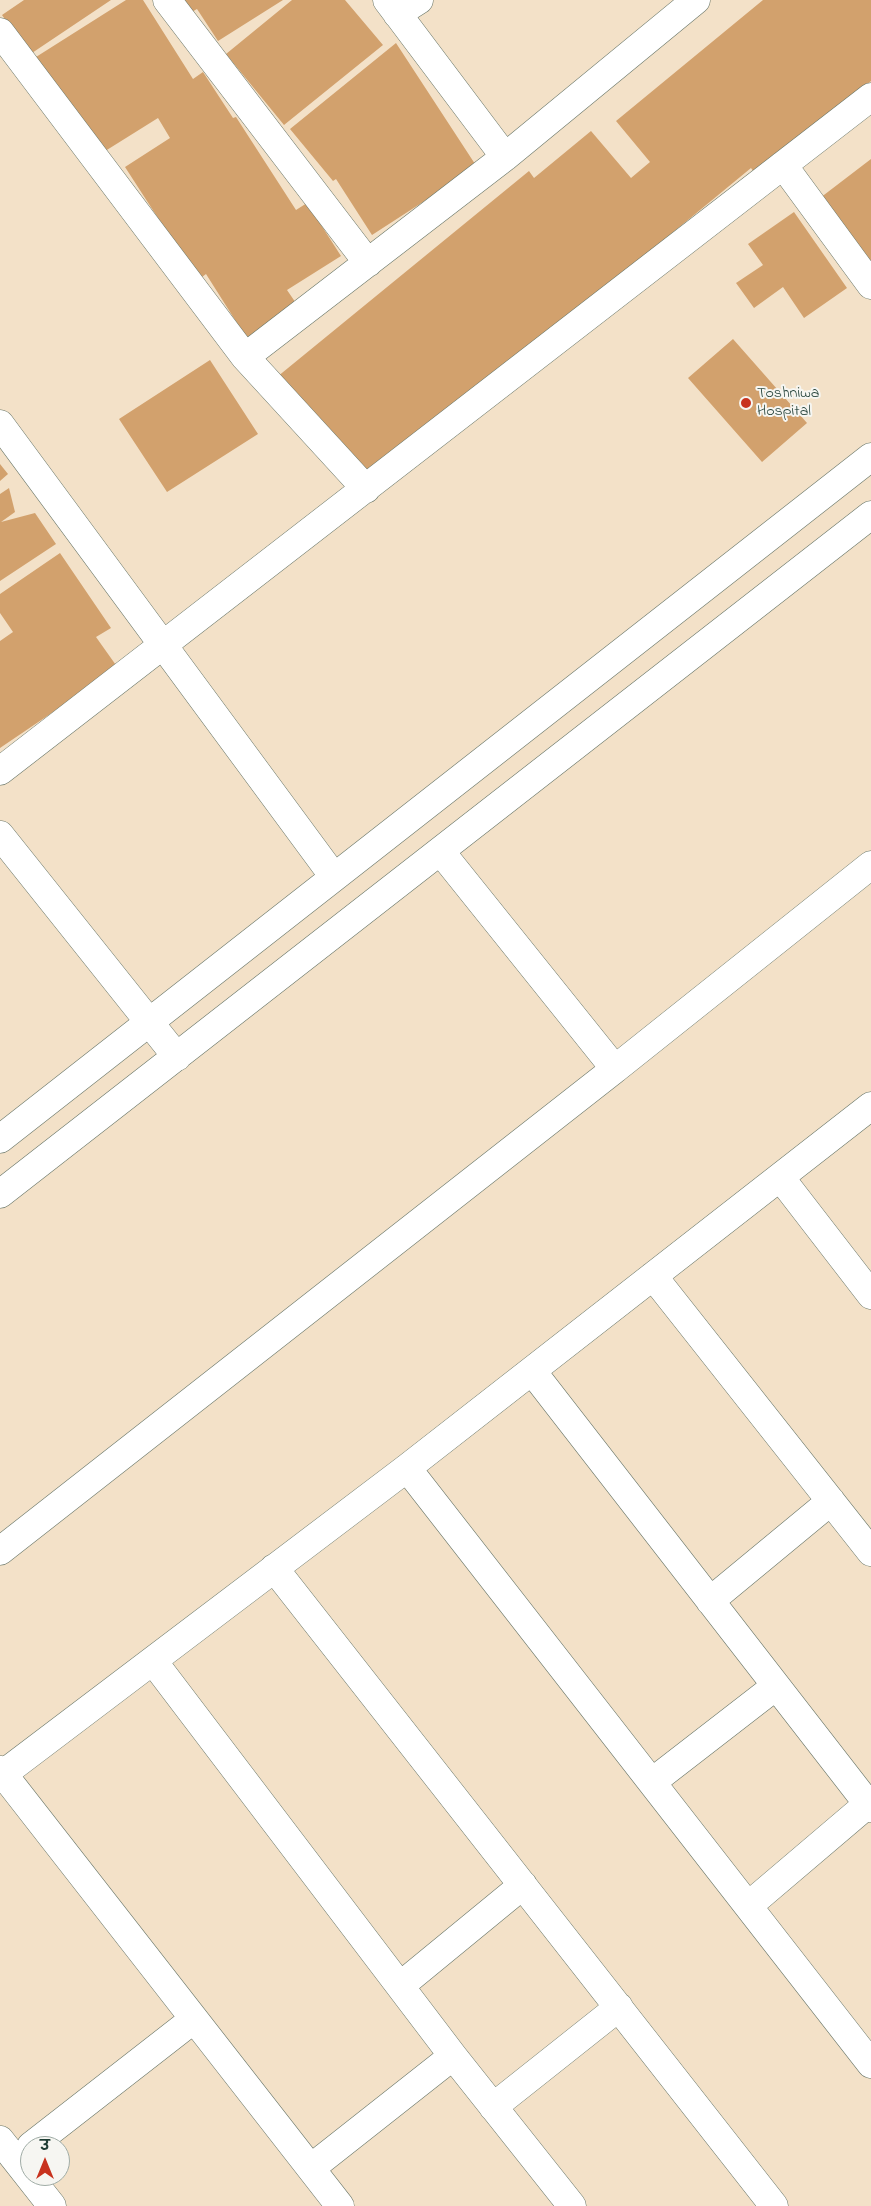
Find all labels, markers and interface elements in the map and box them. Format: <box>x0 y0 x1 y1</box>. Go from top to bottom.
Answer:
place label: Toshniwa Hospital <box>757 384 819 422</box>
marker: Toshniwa Hospital <box>739 396 753 410</box>
north arrow <box>20 2136 70 2186</box>
text: उ <box>40 2136 50 2157</box>

